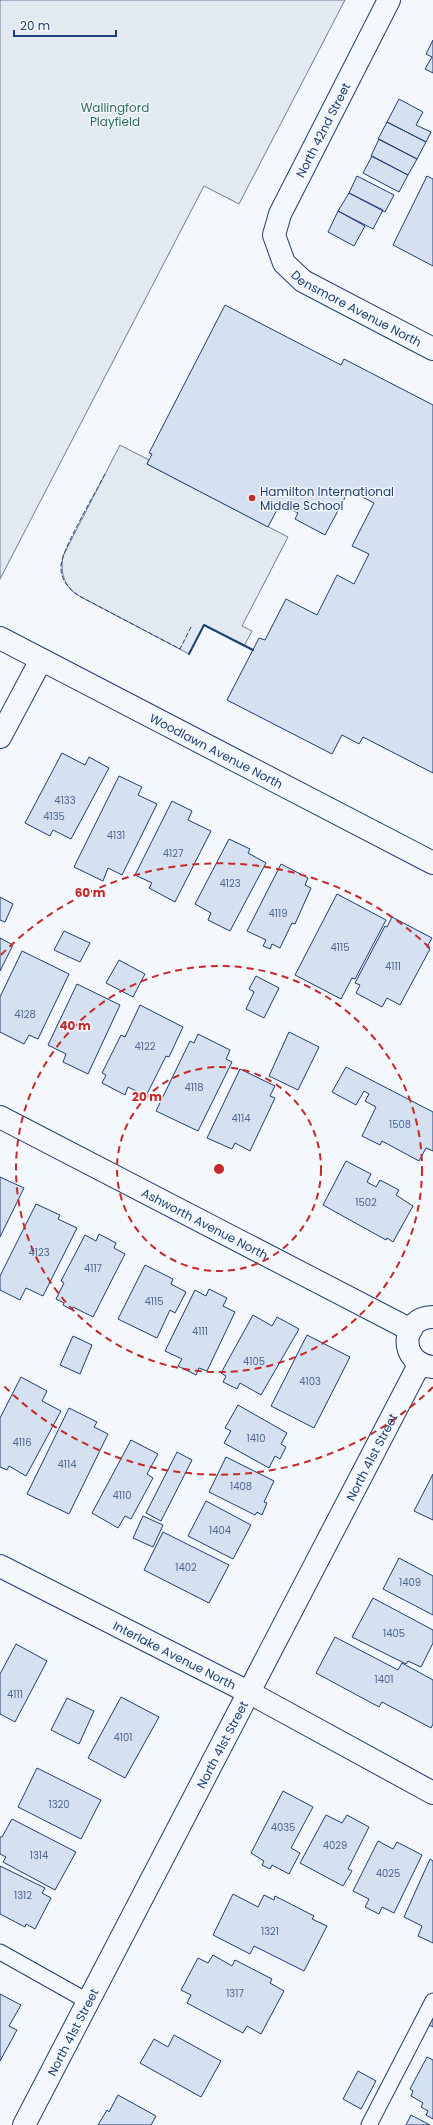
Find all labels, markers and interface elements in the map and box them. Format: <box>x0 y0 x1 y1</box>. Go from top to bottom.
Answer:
scale bar <box>14 12 116 38</box>
text: 20 m <box>20 17 50 34</box>
street label: North 42nd Street <box>292 80 354 180</box>
park label: Wallingford Playfield <box>81 99 149 130</box>
street label: Densmore Avenue North <box>288 266 425 350</box>
place label: Hamilton International Middle School <box>260 483 394 514</box>
marker: Hamilton International Middle School <box>247 493 257 503</box>
street label: Woodlawn Avenue North <box>147 709 286 792</box>
house number: 4133 <box>54 793 76 808</box>
house number: 4135 <box>43 809 65 824</box>
house number: 4131 <box>107 828 125 843</box>
house number: 4127 <box>163 846 184 861</box>
house number: 4123 <box>219 876 241 891</box>
text: 60 m <box>75 884 106 901</box>
house number: 4119 <box>269 906 288 921</box>
house number: 4115 <box>331 940 349 955</box>
house number: 4111 <box>385 959 401 974</box>
house number: 4128 <box>14 1007 36 1022</box>
text: 40 m <box>59 1017 91 1034</box>
house number: 4122 <box>135 1039 156 1054</box>
house number: 4118 <box>185 1080 204 1095</box>
text: 20 m <box>132 1088 162 1105</box>
house number: 4114 <box>232 1111 250 1126</box>
house number: 1508 <box>389 1117 411 1132</box>
centre of rings <box>212 1162 226 1176</box>
street label: Ashworth Avenue North <box>139 1183 271 1263</box>
house number: 1502 <box>355 1195 377 1210</box>
house number: 4123 <box>28 1245 50 1260</box>
house number: 4117 <box>84 1261 103 1276</box>
house number: 4115 <box>145 1294 163 1309</box>
house number: 4111 <box>192 1324 208 1339</box>
house number: 4105 <box>243 1354 265 1369</box>
house number: 4103 <box>299 1374 321 1389</box>
street label: North 41st Street <box>341 1410 401 1504</box>
house number: 1410 <box>247 1431 265 1446</box>
house number: 4116 <box>12 1435 32 1450</box>
house number: 4114 <box>58 1457 76 1472</box>
house number: 1408 <box>230 1479 252 1494</box>
house number: 4110 <box>113 1488 131 1503</box>
house number: 1404 <box>209 1523 231 1538</box>
house number: 1402 <box>175 1560 197 1575</box>
house number: 1409 <box>399 1575 421 1590</box>
street label: Interlake Avenue North <box>110 1616 239 1693</box>
house number: 1405 <box>383 1626 405 1641</box>
house number: 1401 <box>375 1672 393 1687</box>
house number: 4111 <box>7 1687 23 1702</box>
street label: North 41st Street <box>192 1698 252 1791</box>
house number: 4101 <box>114 1730 132 1745</box>
house number: 1320 <box>48 1797 70 1812</box>
house number: 4035 <box>271 1820 295 1835</box>
house number: 4029 <box>323 1838 347 1853</box>
house number: 1314 <box>30 1848 48 1863</box>
house number: 4025 <box>376 1866 400 1881</box>
house number: 1312 <box>14 1888 32 1903</box>
house number: 1321 <box>261 1924 279 1939</box>
street label: North 41st Street <box>43 1985 102 2078</box>
house number: 1317 <box>226 1986 244 2001</box>

